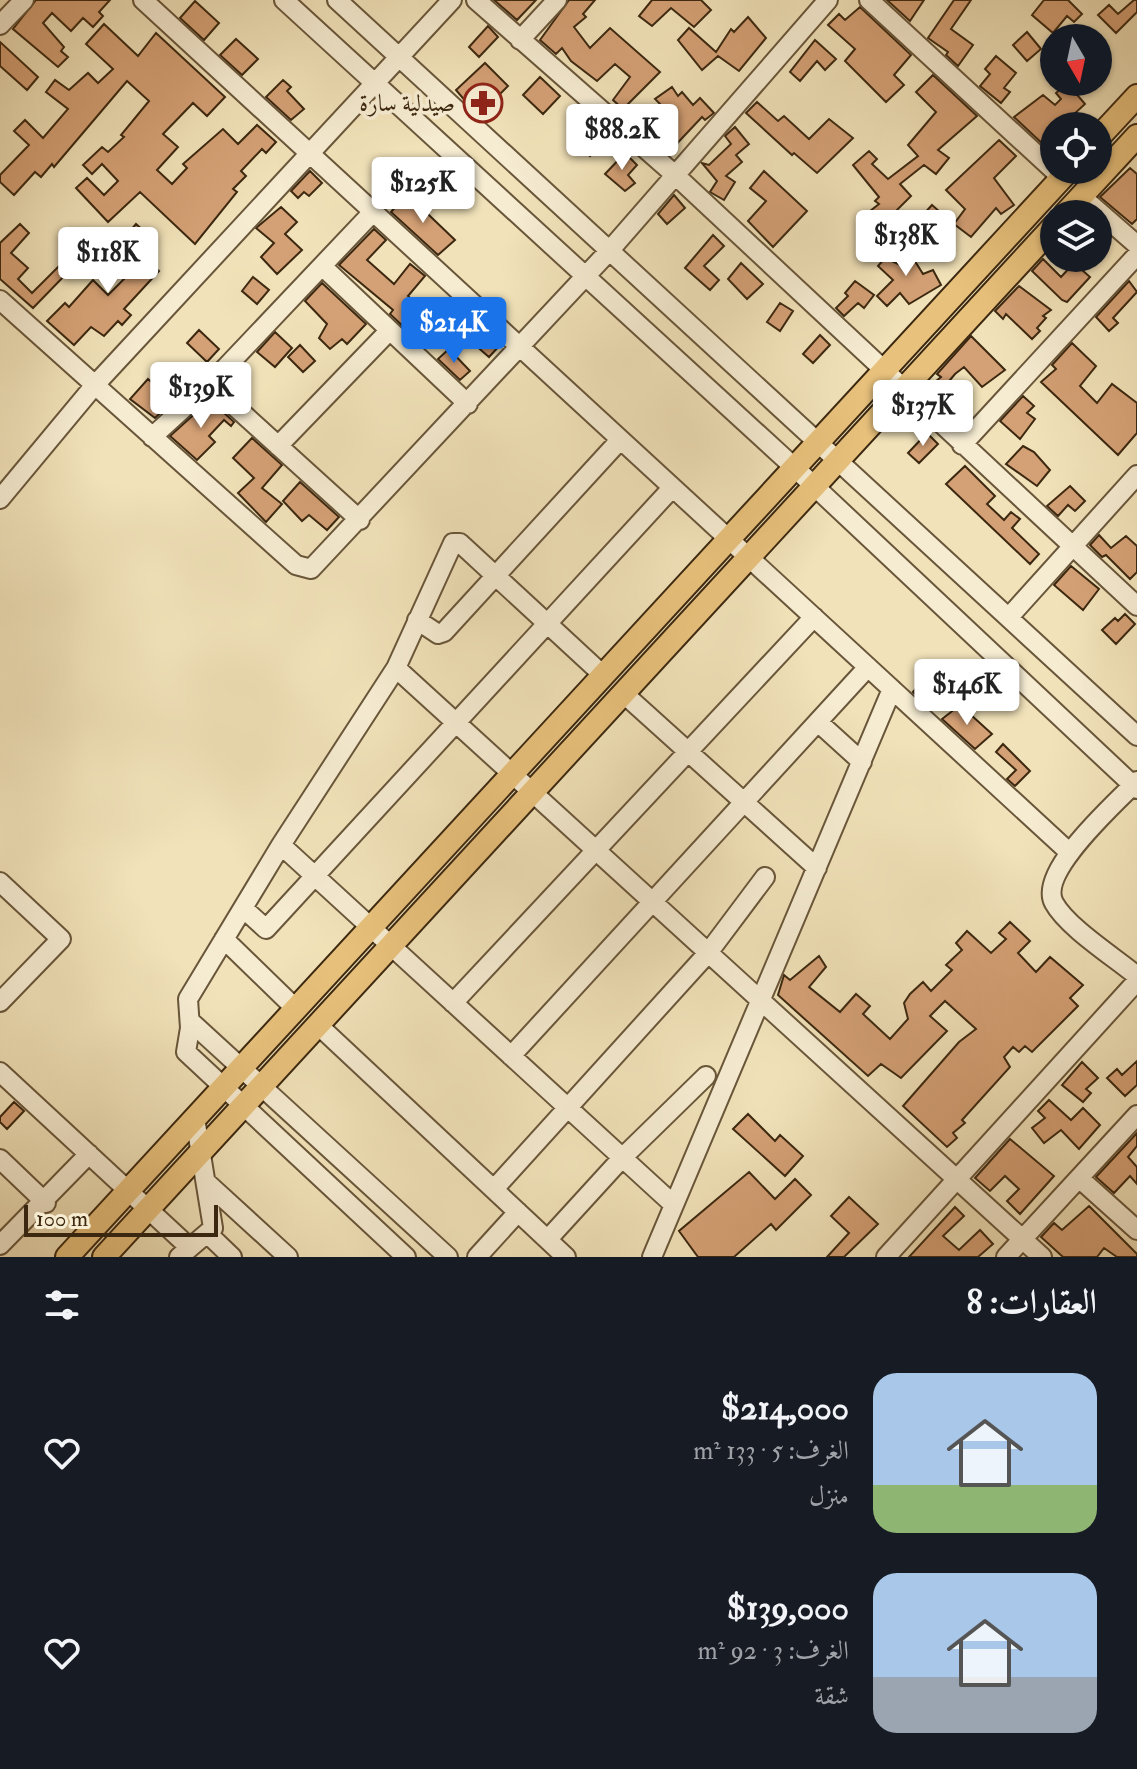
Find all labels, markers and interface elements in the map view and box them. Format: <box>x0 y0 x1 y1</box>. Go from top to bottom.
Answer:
north arrow <box>1040 24 1112 96</box>
map controls <box>1040 24 1112 272</box>
pharmacy icon: صيدلية سارة <box>462 82 504 124</box>
place label: صيدلية سارة <box>359 88 455 119</box>
pin: $88.2K <box>557 104 687 172</box>
button: locate <box>1040 112 1112 184</box>
text: $88.2K <box>584 114 660 146</box>
pin: $125K <box>367 157 479 225</box>
text: $125K <box>390 167 456 199</box>
button: layers <box>1040 200 1112 272</box>
pin: $138K <box>850 210 962 278</box>
text: $138K <box>874 220 938 252</box>
pin: $118K <box>52 227 164 295</box>
text: $118K <box>76 237 140 269</box>
pin: $214K <box>398 297 510 365</box>
text: $214K <box>419 307 489 339</box>
pin: $139K <box>145 362 257 430</box>
text: $139K <box>168 372 234 404</box>
pin: $137K <box>867 380 979 448</box>
text: $137K <box>891 390 955 422</box>
pin: $146K <box>911 659 1023 727</box>
text: $146K <box>932 669 1002 701</box>
scale bar <box>24 1201 218 1237</box>
text: 100 m <box>36 1205 88 1233</box>
text: العقارات: 8 <box>967 1281 1097 1324</box>
icon: filters <box>40 1283 84 1327</box>
text: $214,000 <box>721 1387 849 1430</box>
icon: home <box>937 1405 1033 1501</box>
icon: heart <box>40 1431 84 1475</box>
text: الغرف: 5 · 133 m² <box>693 1435 849 1467</box>
text: منزل <box>809 1480 849 1512</box>
text: $139,000 <box>727 1587 849 1630</box>
icon: home <box>937 1605 1033 1701</box>
icon: heart <box>40 1631 84 1675</box>
text: الغرف: 3 · 92 m² <box>697 1635 849 1667</box>
text: شقة <box>815 1680 849 1712</box>

